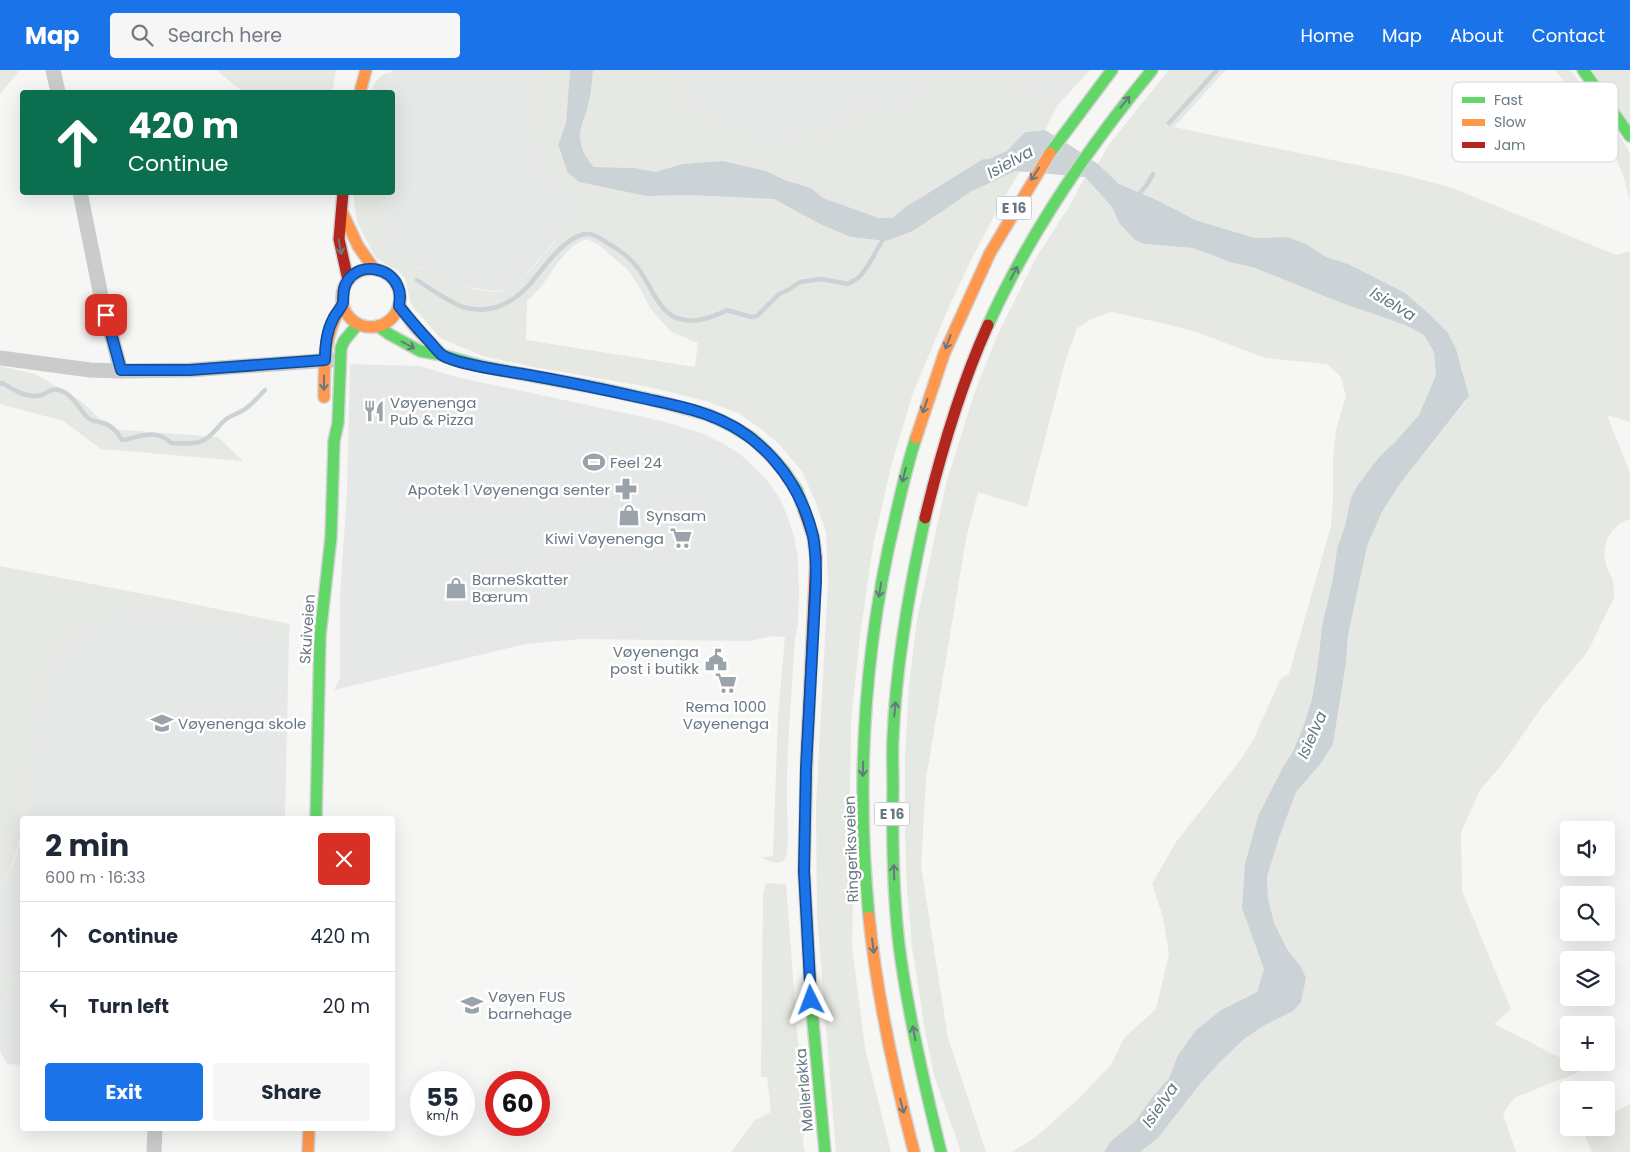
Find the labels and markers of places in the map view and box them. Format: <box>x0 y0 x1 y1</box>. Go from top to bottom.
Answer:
pin <box>85 294 127 336</box>
place label: Vøyenenga Pub & Pizza <box>390 392 476 430</box>
restaurant icon: Vøyenenga Pub & Pizza <box>361 398 387 424</box>
sports icon: Feel 24 <box>581 449 607 475</box>
place label: Feel 24 <box>610 452 662 473</box>
pharmacy icon: Apotek 1 Vøyenenga senter <box>613 476 639 502</box>
place label: Apotek 1 Vøyenenga senter <box>407 479 610 500</box>
shop icon: Synsam <box>616 502 642 528</box>
place label: Synsam <box>646 505 706 526</box>
supermarket icon: Kiwi Vøyenenga <box>668 525 694 551</box>
place label: Kiwi Vøyenenga <box>545 528 664 549</box>
place label: BarneSkatter Bærum <box>472 569 569 607</box>
shop icon: BarneSkatter Bærum <box>443 575 469 601</box>
place label: Vøyenenga post i butikk <box>610 641 699 679</box>
public building icon: Vøyenenga post i butikk <box>703 647 729 673</box>
supermarket icon: Rema 1000 Vøyenenga <box>713 670 739 696</box>
place label: Rema 1000 Vøyenenga <box>683 696 769 734</box>
school or university icon: Vøyenenga skole <box>149 710 175 736</box>
place label: Vøyenenga skole <box>178 713 306 734</box>
place label: Vøyen FUS barnehage <box>488 986 572 1024</box>
school or university icon: Vøyen FUS barnehage <box>459 992 485 1018</box>

